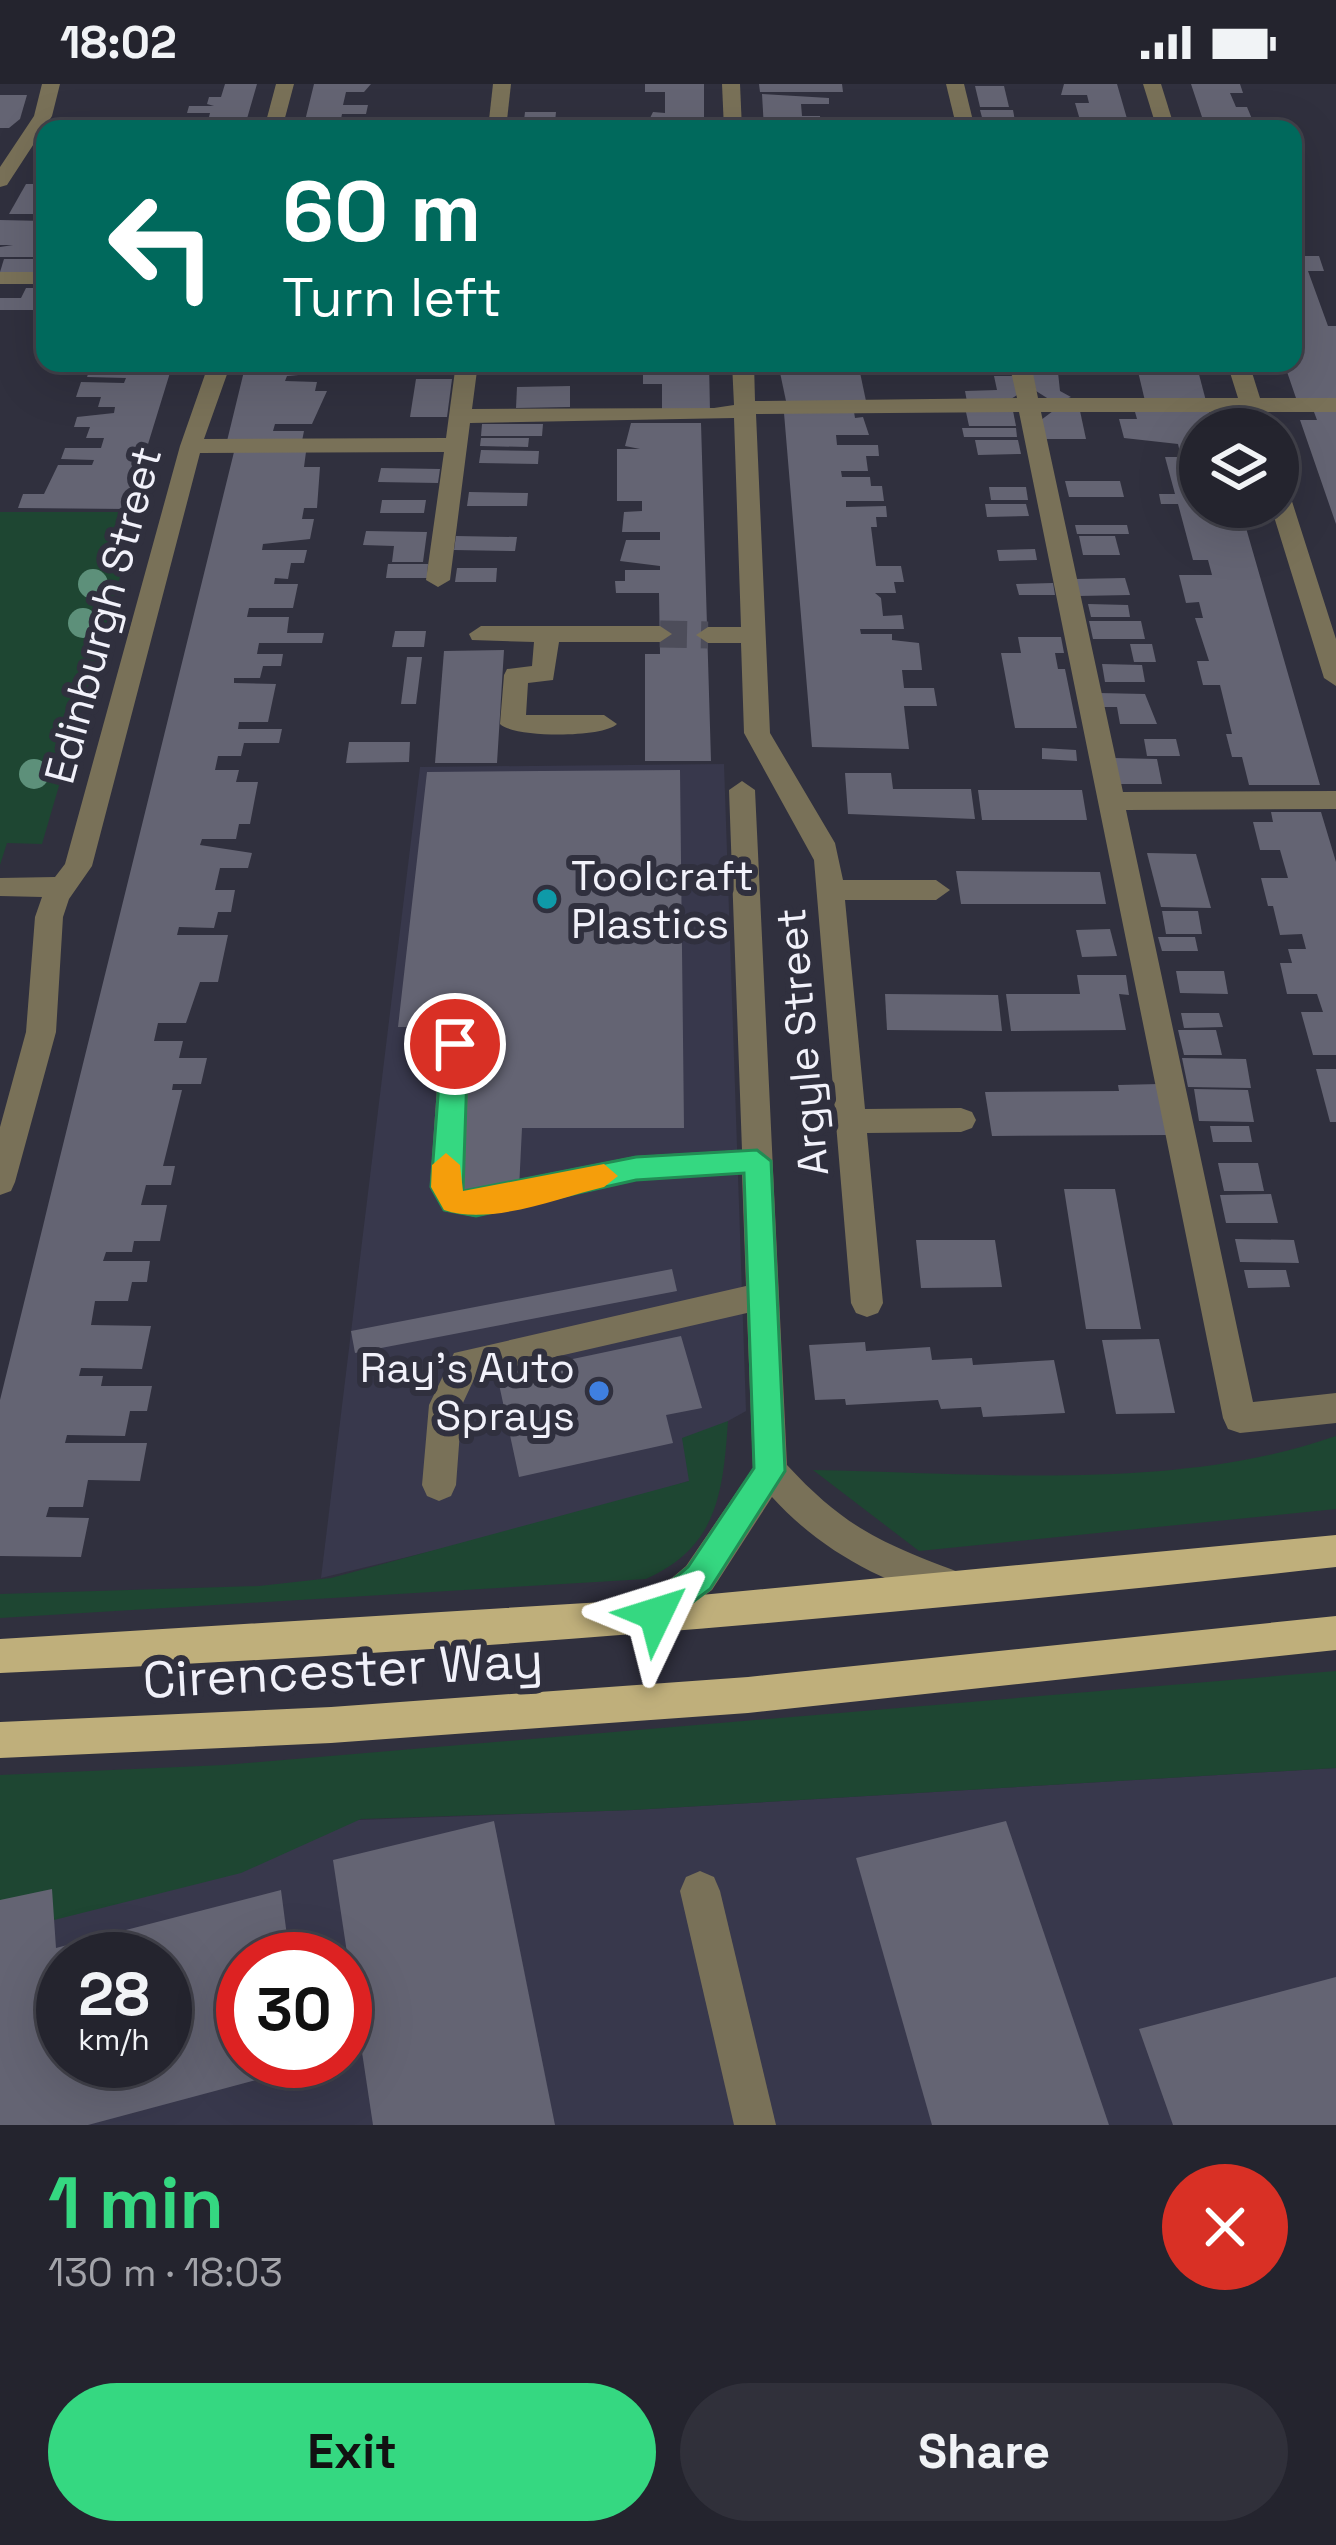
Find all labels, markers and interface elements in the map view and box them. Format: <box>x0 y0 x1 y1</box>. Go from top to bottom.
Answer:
text: 18:02 <box>60 14 177 71</box>
text: 60 m <box>282 158 481 266</box>
icon: left <box>84 168 240 324</box>
text: Turn left <box>282 263 502 332</box>
map controls <box>1179 408 1299 528</box>
button: layers <box>1179 408 1299 528</box>
street label: Edinburgh Street <box>33 441 173 789</box>
place label: Toolcraft Plastics <box>571 849 754 950</box>
marker: Toolcraft Plastics <box>534 886 560 912</box>
street label: Argyle Street <box>764 906 840 1178</box>
pin <box>404 993 506 1095</box>
icon: arrive <box>422 1011 488 1077</box>
place label: Ray's Auto Sprays <box>360 1341 575 1442</box>
marker: Ray's Auto Sprays <box>586 1378 612 1404</box>
position arrow <box>593 1551 719 1677</box>
street label: Cirencester Way <box>141 1627 545 1713</box>
speed limit sign: 30 <box>216 1932 372 2088</box>
text: 28 <box>78 1956 150 2033</box>
text: km/h <box>78 2020 150 2059</box>
text: 1 min <box>48 2157 224 2249</box>
button: close <box>1162 2164 1288 2290</box>
text: 130 m · 18:03 <box>48 2248 283 2297</box>
button: Exit <box>48 2383 656 2521</box>
button: Share <box>680 2383 1288 2521</box>

